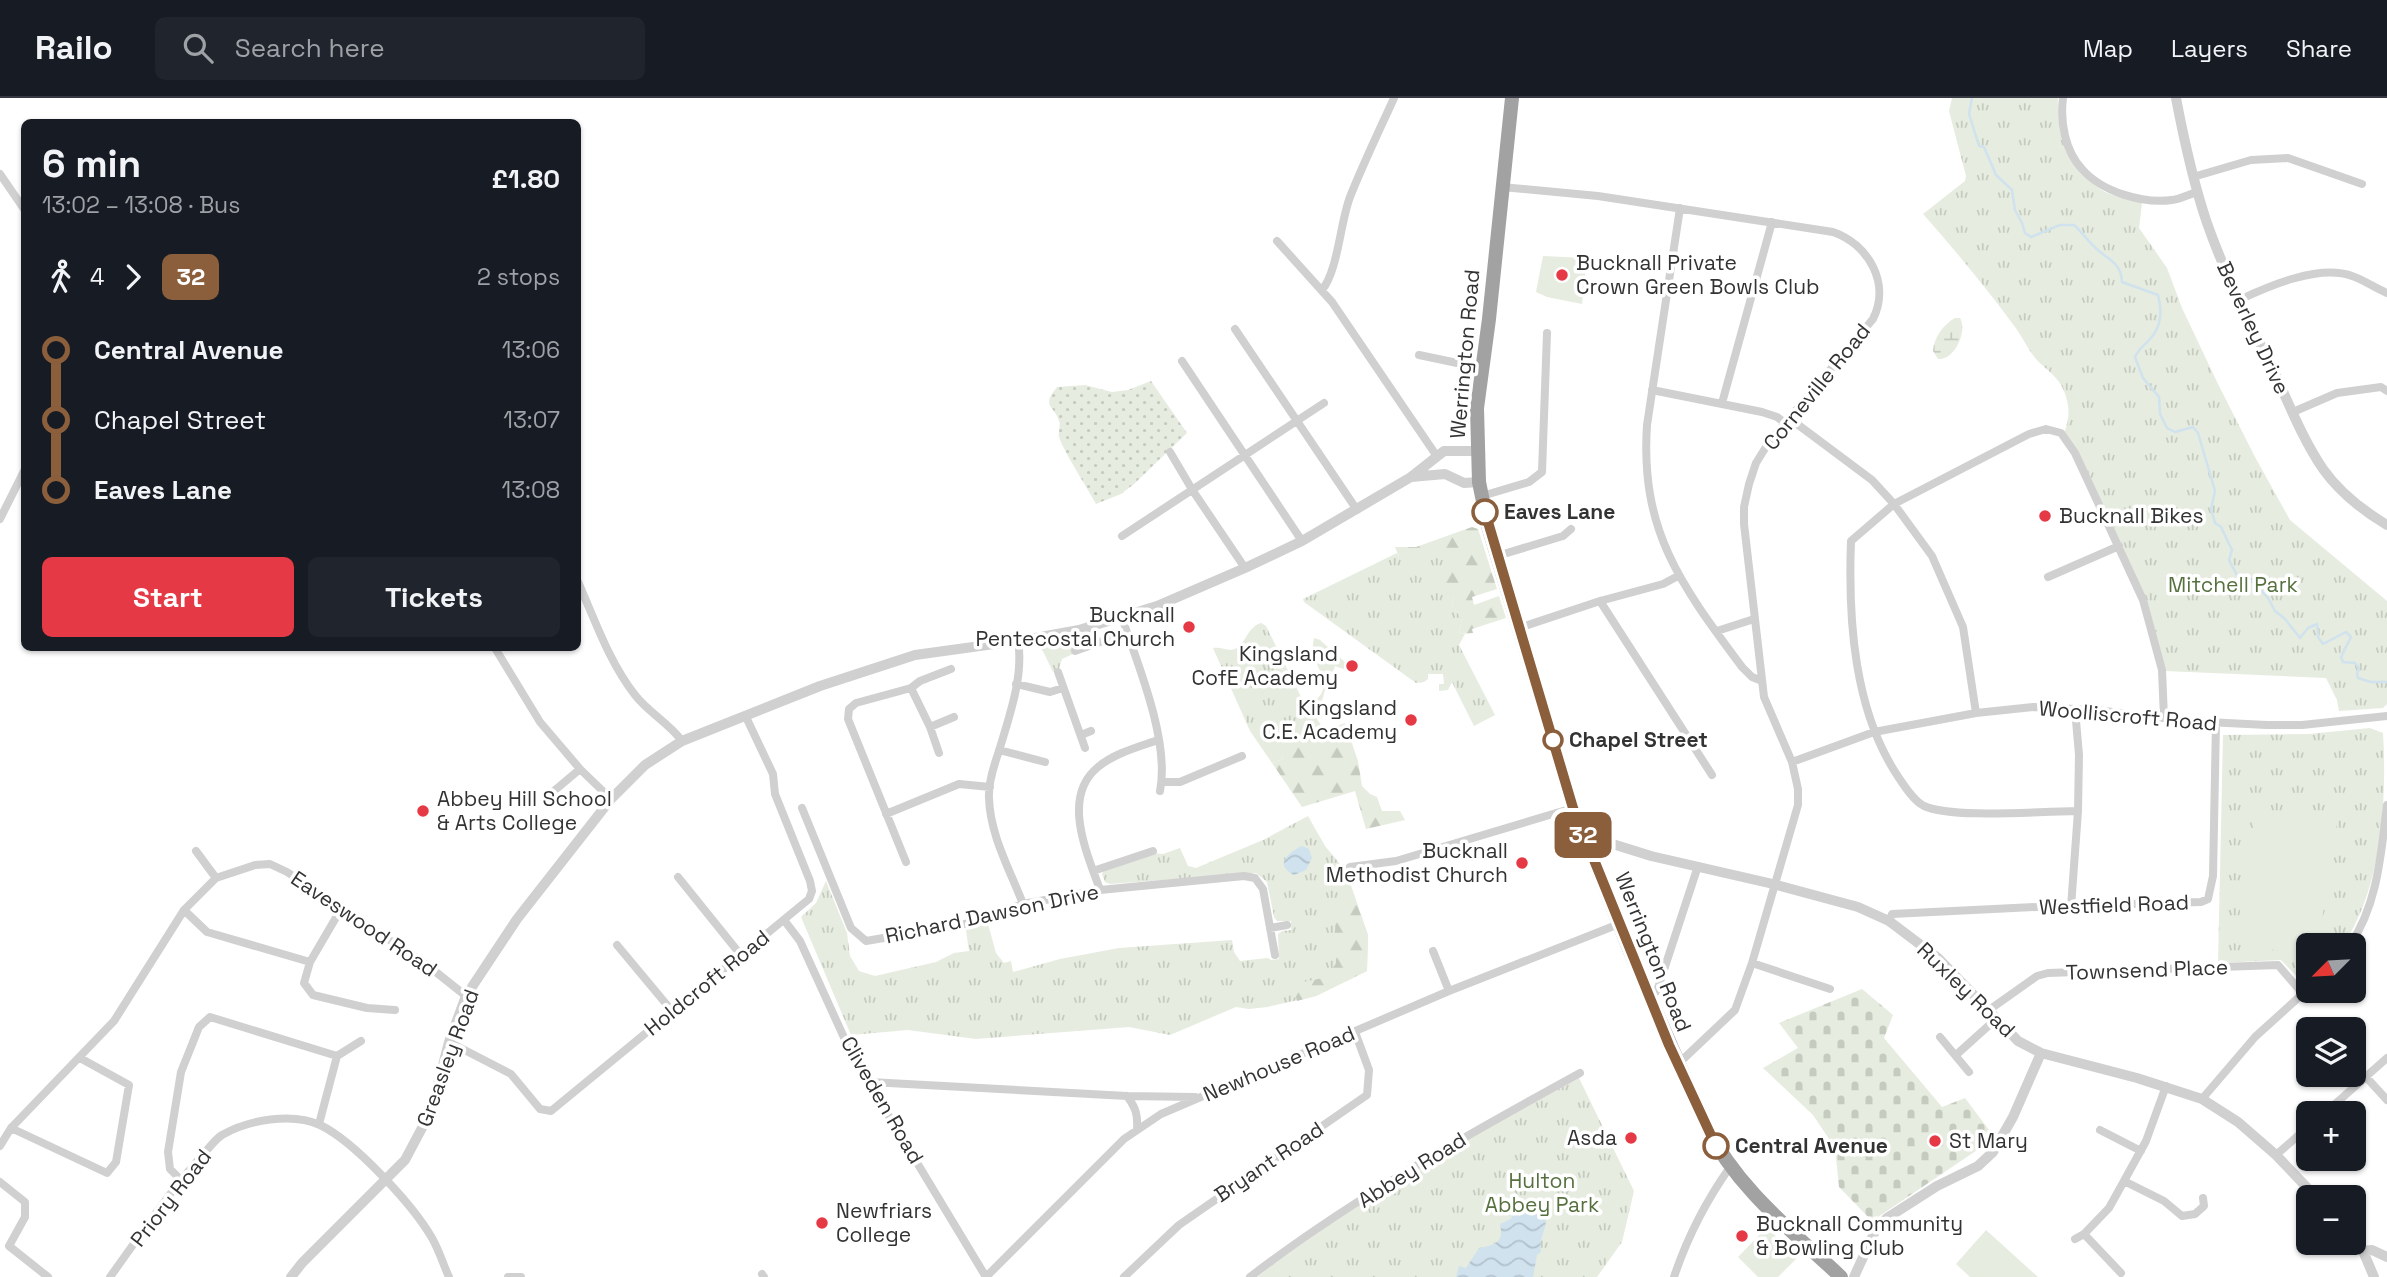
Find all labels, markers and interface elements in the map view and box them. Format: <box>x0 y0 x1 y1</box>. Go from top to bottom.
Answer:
search box <box>155 17 645 80</box>
text: Railo <box>35 27 113 69</box>
icon: search <box>179 29 217 67</box>
text: Search here <box>235 31 385 65</box>
text: Map <box>2083 33 2133 64</box>
text: Layers <box>2171 33 2248 64</box>
text: Share <box>2286 33 2352 64</box>
text: 6 min <box>42 140 141 188</box>
text: £1.80 <box>491 162 560 196</box>
text: 13:02 – 13:08 · Bus <box>42 190 240 220</box>
place label: Bucknall Private Crown Green Bowls Club <box>1576 249 1820 300</box>
street label: Beverley Drive <box>2211 257 2296 398</box>
icon: walk <box>42 258 80 296</box>
icon: forward <box>114 258 152 296</box>
text: 32 <box>176 261 205 292</box>
text: 4 <box>90 262 104 292</box>
text: 2 stops <box>477 262 560 292</box>
marker: Bucknall Private Crown Green Bowls Club <box>1554 267 1570 283</box>
street label: Werrington Road <box>1444 268 1485 440</box>
street label: Corneville Road <box>1757 318 1876 456</box>
text: Central Avenue <box>94 333 283 367</box>
text: 13:06 <box>502 335 560 365</box>
text: Chapel Street <box>94 403 266 437</box>
text: 13:07 <box>503 405 560 435</box>
text: Eaves Lane <box>94 473 232 507</box>
text: 13:08 <box>502 475 560 505</box>
place label: Eaves Lane <box>1504 498 1615 525</box>
marker: Eaves Lane <box>1472 499 1498 525</box>
place label: Bucknall Bikes <box>2059 502 2204 529</box>
marker: Bucknall Bikes <box>2037 508 2053 524</box>
button: Start <box>42 557 294 637</box>
button: Tickets <box>308 557 560 637</box>
park label: Mitchell Park <box>2168 571 2298 598</box>
place label: Bucknall Pentecostal Church <box>975 601 1175 652</box>
marker: Bucknall Pentecostal Church <box>1181 619 1197 635</box>
place label: Kingsland CofE Academy <box>1191 640 1338 691</box>
marker: Kingsland CofE Academy <box>1344 658 1360 674</box>
place label: Kingsland C.E. Academy <box>1262 694 1397 745</box>
street label: Woolliscroft Road <box>2038 694 2218 737</box>
marker: Kingsland C.E. Academy <box>1403 712 1419 728</box>
place label: Chapel Street <box>1569 726 1708 753</box>
marker: Chapel Street <box>1543 730 1563 750</box>
place label: Abbey Hill School & Arts College <box>437 785 612 836</box>
marker: Abbey Hill School & Arts College <box>415 803 431 819</box>
line badge: 32 <box>1552 812 1614 858</box>
text: 32 <box>1569 819 1597 850</box>
place label: Bucknall Methodist Church <box>1326 837 1508 888</box>
marker: Bucknall Methodist Church <box>1514 855 1530 871</box>
street label: Eaveswood Road <box>286 865 443 982</box>
street label: Werrington Road <box>1609 868 1698 1036</box>
street label: Richard Dawson Drive <box>883 878 1101 949</box>
street label: Westfield Road <box>2039 888 2189 921</box>
street label: Holdcroft Road <box>638 924 775 1041</box>
north arrow <box>2296 933 2366 1003</box>
map controls <box>2296 933 2366 1255</box>
street label: Ruxley Road <box>1912 936 2021 1043</box>
street label: Townsend Place <box>2065 953 2229 986</box>
street label: Greasley Road <box>410 985 485 1130</box>
button: layers <box>2296 1017 2366 1087</box>
street label: Newhouse Road <box>1199 1019 1359 1108</box>
street label: Cliveden Road <box>835 1031 930 1168</box>
button: + <box>2296 1101 2366 1171</box>
street label: Bryant Road <box>1209 1115 1328 1208</box>
place label: Asda <box>1567 1124 1617 1151</box>
street label: Abbey Road <box>1353 1126 1471 1213</box>
place label: St Mary <box>1949 1127 2028 1154</box>
marker: Asda <box>1623 1130 1639 1146</box>
place label: Central Avenue <box>1735 1132 1888 1159</box>
marker: Central Avenue <box>1703 1133 1729 1159</box>
marker: St Mary <box>1927 1133 1943 1149</box>
street label: Priory Road <box>124 1144 217 1252</box>
park label: Hulton Abbey Park <box>1485 1167 1599 1218</box>
button: − <box>2296 1185 2366 1255</box>
place label: Newfriars College <box>836 1197 932 1248</box>
place label: Bucknall Community & Bowling Club <box>1756 1210 1963 1261</box>
marker: Newfriars College <box>814 1215 830 1231</box>
marker: Bucknall Community & Bowling Club <box>1734 1228 1750 1244</box>

